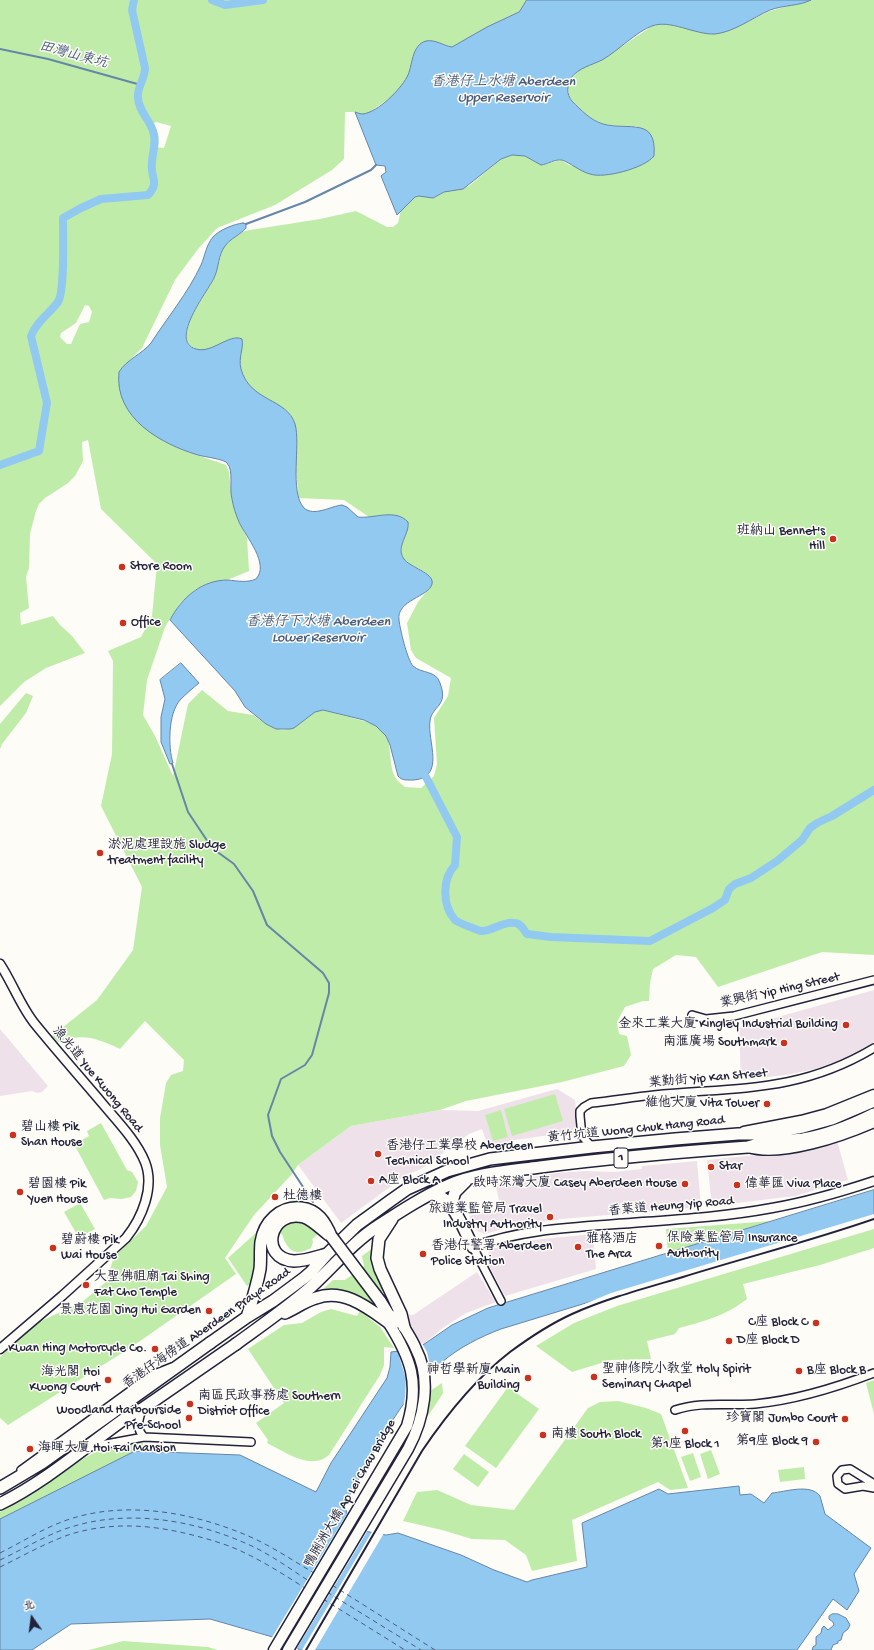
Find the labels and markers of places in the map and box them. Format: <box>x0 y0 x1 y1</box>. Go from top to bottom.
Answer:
place label: 班納山 Bennet's Hill <box>737 524 825 555</box>
marker: 班納山 Bennet's Hill <box>828 534 838 544</box>
place label: Store Room <box>130 559 192 575</box>
marker: Store Room <box>117 562 127 572</box>
place label: Office <box>131 615 161 631</box>
marker: Office <box>118 618 128 628</box>
place label: 淤泥處理設施 Sludge treatment facility <box>108 838 226 869</box>
marker: 淤泥處理設施 Sludge treatment facility <box>95 848 105 858</box>
place label: 金來工業大廈 Kingley Industrial Building <box>618 1017 838 1033</box>
marker: 金來工業大廈 Kingley Industrial Building <box>841 1020 851 1030</box>
place label: 南滙廣場 Southmark <box>663 1035 776 1051</box>
marker: 南滙廣場 Southmark <box>779 1038 789 1048</box>
place label: 維他大廈 Vita Tower <box>645 1096 759 1112</box>
marker: 維他大廈 Vita Tower <box>762 1099 772 1109</box>
place label: 碧山樓 Pik Shan House <box>21 1120 82 1151</box>
marker: 碧山樓 Pik Shan House <box>8 1130 18 1140</box>
place label: 香港仔工業學校 Aberdeen Technical School <box>386 1139 533 1170</box>
marker: 香港仔工業學校 Aberdeen Technical School <box>373 1149 383 1159</box>
place label: Star <box>719 1159 742 1175</box>
marker: Star <box>706 1162 716 1172</box>
place label: A座 Block A <box>379 1173 440 1189</box>
marker: A座 Block A <box>366 1176 376 1186</box>
place label: 啟時深灣大廈 Casey Aberdeen House <box>473 1176 677 1192</box>
place label: 碧園樓 Pik Yuen House <box>28 1177 88 1208</box>
place label: 偉華匯 Viva Place <box>745 1177 842 1193</box>
marker: 啟時深灣大廈 Casey Aberdeen House <box>680 1179 690 1189</box>
marker: 偉華匯 Viva Place <box>732 1180 742 1190</box>
marker: 碧園樓 Pik Yuen House <box>15 1187 25 1197</box>
place label: 杜德樓 <box>283 1189 322 1205</box>
marker: 杜德樓 <box>270 1192 280 1202</box>
place label: 旅遊業監管局 Travel Industry Authority <box>429 1202 542 1233</box>
marker: 旅遊業監管局 Travel Industry Authority <box>545 1212 555 1222</box>
place label: 保險業監管局 Insurance Authority <box>667 1231 797 1262</box>
place label: 雅格酒店 The Arca <box>586 1232 638 1263</box>
place label: 碧蔚樓 Pik Wai House <box>61 1233 119 1264</box>
place label: 香港仔警署 Aberdeen Police Station <box>431 1239 552 1270</box>
marker: 保險業監管局 Insurance Authority <box>654 1241 664 1251</box>
marker: 雅格酒店 The Arca <box>573 1242 583 1252</box>
marker: 碧蔚樓 Pik Wai House <box>48 1243 58 1253</box>
marker: 香港仔警署 Aberdeen Police Station <box>418 1249 428 1259</box>
place label: 大聖佛祖廟 Tai Shing Fat Cho Temple <box>94 1270 210 1301</box>
marker: 大聖佛祖廟 Tai Shing Fat Cho Temple <box>81 1280 91 1290</box>
place label: 景惠花園 Jing Hui Garden <box>60 1303 201 1319</box>
marker: 景惠花園 Jing Hui Garden <box>204 1306 214 1316</box>
place label: C座 Block C <box>748 1315 808 1331</box>
marker: C座 Block C <box>811 1318 821 1328</box>
place label: D座 Block D <box>737 1333 800 1349</box>
marker: D座 Block D <box>724 1336 734 1346</box>
place label: Kwan Hing Motorcycle Co. <box>8 1341 147 1357</box>
marker: Kwan Hing Motorcycle Co. <box>150 1344 160 1354</box>
place label: 聖神修院小教堂 Holy Spirit Seminary Chapel <box>602 1362 751 1393</box>
place label: 神哲學新廈 Main Building <box>427 1363 520 1394</box>
place label: B座 Block B <box>807 1363 866 1379</box>
place label: 海光閣 Hoi Kwong Court <box>30 1365 100 1396</box>
marker: B座 Block B <box>794 1366 804 1376</box>
marker: 聖神修院小教堂 Holy Spirit Seminary Chapel <box>589 1372 599 1382</box>
marker: 神哲學新廈 Main Building <box>523 1373 533 1383</box>
marker: 海光閣 Hoi Kwong Court <box>103 1375 113 1385</box>
place label: 南區民政事務處 Southern District Office <box>198 1389 341 1420</box>
marker: 南區民政事務處 Southern District Office <box>185 1399 195 1409</box>
place label: Woodland Harbourside Pre-School <box>56 1403 181 1434</box>
place label: 珍寶閣 Jumbo Court <box>726 1411 837 1427</box>
marker: Woodland Harbourside Pre-School <box>184 1413 194 1423</box>
marker: 珍寶閣 Jumbo Court <box>840 1414 850 1424</box>
marker: 第1座 Block 1 <box>680 1426 690 1436</box>
place label: 南樓 South Block <box>551 1427 641 1443</box>
marker: 南樓 South Block <box>538 1430 548 1440</box>
place label: 第9座 Block 9 <box>736 1434 808 1450</box>
place label: 第1座 Block 1 <box>650 1437 720 1453</box>
marker: 第9座 Block 9 <box>811 1437 821 1447</box>
place label: 海暉大廈 Hoi Fai Mansion <box>38 1441 176 1457</box>
marker: 海暉大廈 Hoi Fai Mansion <box>25 1444 35 1454</box>

